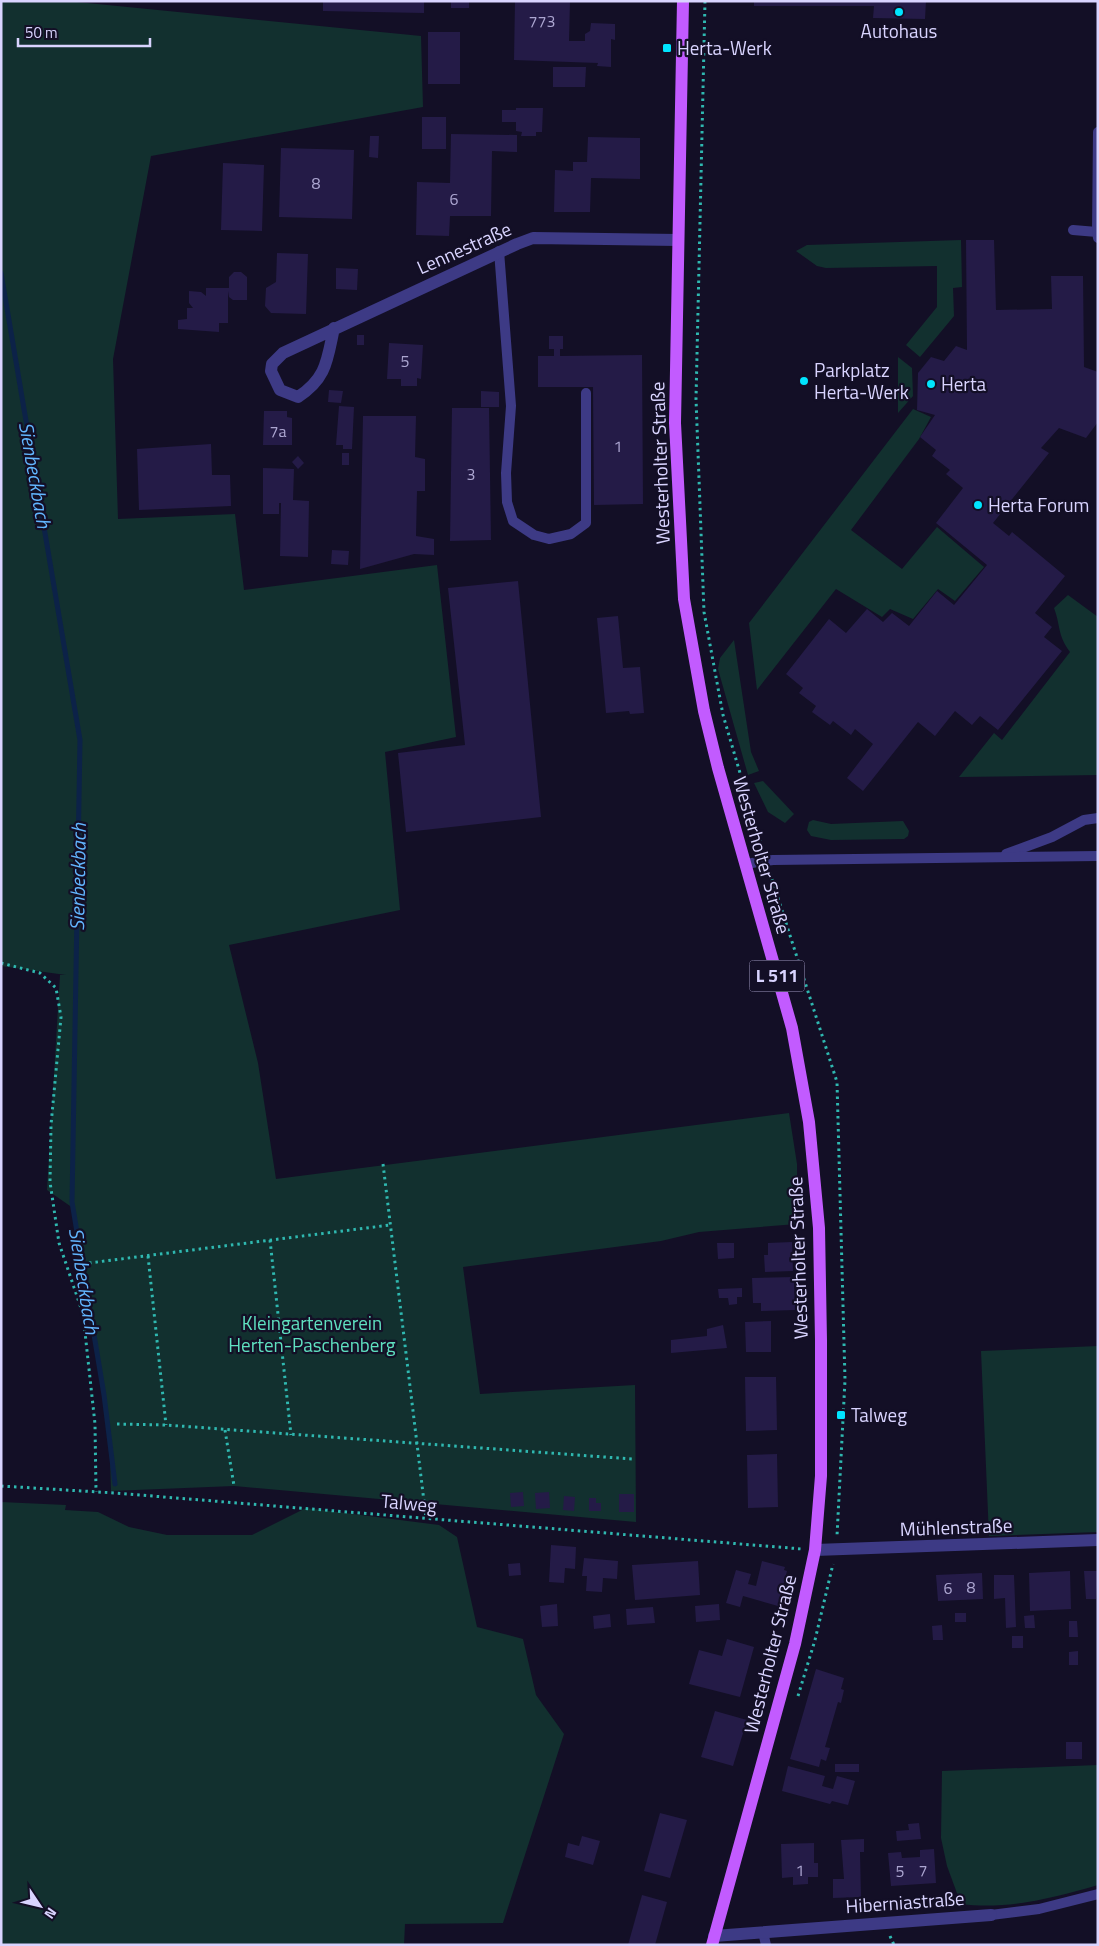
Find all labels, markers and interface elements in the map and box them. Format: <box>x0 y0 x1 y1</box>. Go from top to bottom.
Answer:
marker: Autohaus <box>893 6 905 18</box>
house number: 773 <box>529 9 555 33</box>
scale bar <box>18 15 150 47</box>
place label: Autohaus <box>861 16 938 45</box>
text: 50 m <box>25 21 58 44</box>
place label: Herta-Werk <box>677 33 772 62</box>
marker: Herta-Werk <box>661 42 673 54</box>
house number: 8 <box>312 171 321 195</box>
house number: 6 <box>450 187 459 211</box>
street label: Lennestraße <box>412 214 516 281</box>
house number: 5 <box>401 349 410 373</box>
place label: Parkplatz Herta-Werk <box>814 355 909 406</box>
place label: Herta <box>941 369 987 398</box>
marker: Parkplatz Herta-Werk <box>798 375 810 387</box>
marker: Herta <box>925 378 937 390</box>
street label: Westerholter Straße <box>642 381 677 545</box>
water label: Sienbeckbach <box>11 419 60 532</box>
house number: 7a <box>270 419 286 443</box>
house number: 1 <box>614 434 622 458</box>
house number: 3 <box>467 462 475 486</box>
place label: Herta Forum <box>988 490 1090 519</box>
marker: Herta Forum <box>972 499 984 511</box>
street label: Westerholter Straße <box>726 773 799 937</box>
water label: Sienbeckbach <box>61 822 94 931</box>
road number: L 511 <box>750 960 804 991</box>
street label: Westerholter Straße <box>780 1176 815 1340</box>
water label: Sienbeckbach <box>61 1225 108 1337</box>
park label: Kleingartenverein Herten-Paschenberg <box>228 1308 396 1359</box>
place label: Talweg <box>851 1400 907 1429</box>
marker: Talweg <box>835 1409 847 1421</box>
street label: Talweg <box>380 1486 438 1519</box>
street label: Mühlenstraße <box>899 1510 1013 1543</box>
street label: Westerholter Straße <box>736 1571 803 1736</box>
house number: 8 <box>967 1575 976 1599</box>
house number: 6 <box>944 1576 953 1600</box>
house number: 1 <box>796 1858 804 1882</box>
house number: 7 <box>919 1858 927 1882</box>
house number: 5 <box>896 1859 905 1883</box>
north arrow <box>15 1881 65 1931</box>
street label: Hiberniastraße <box>845 1883 965 1920</box>
text: N <box>40 1904 62 1924</box>

